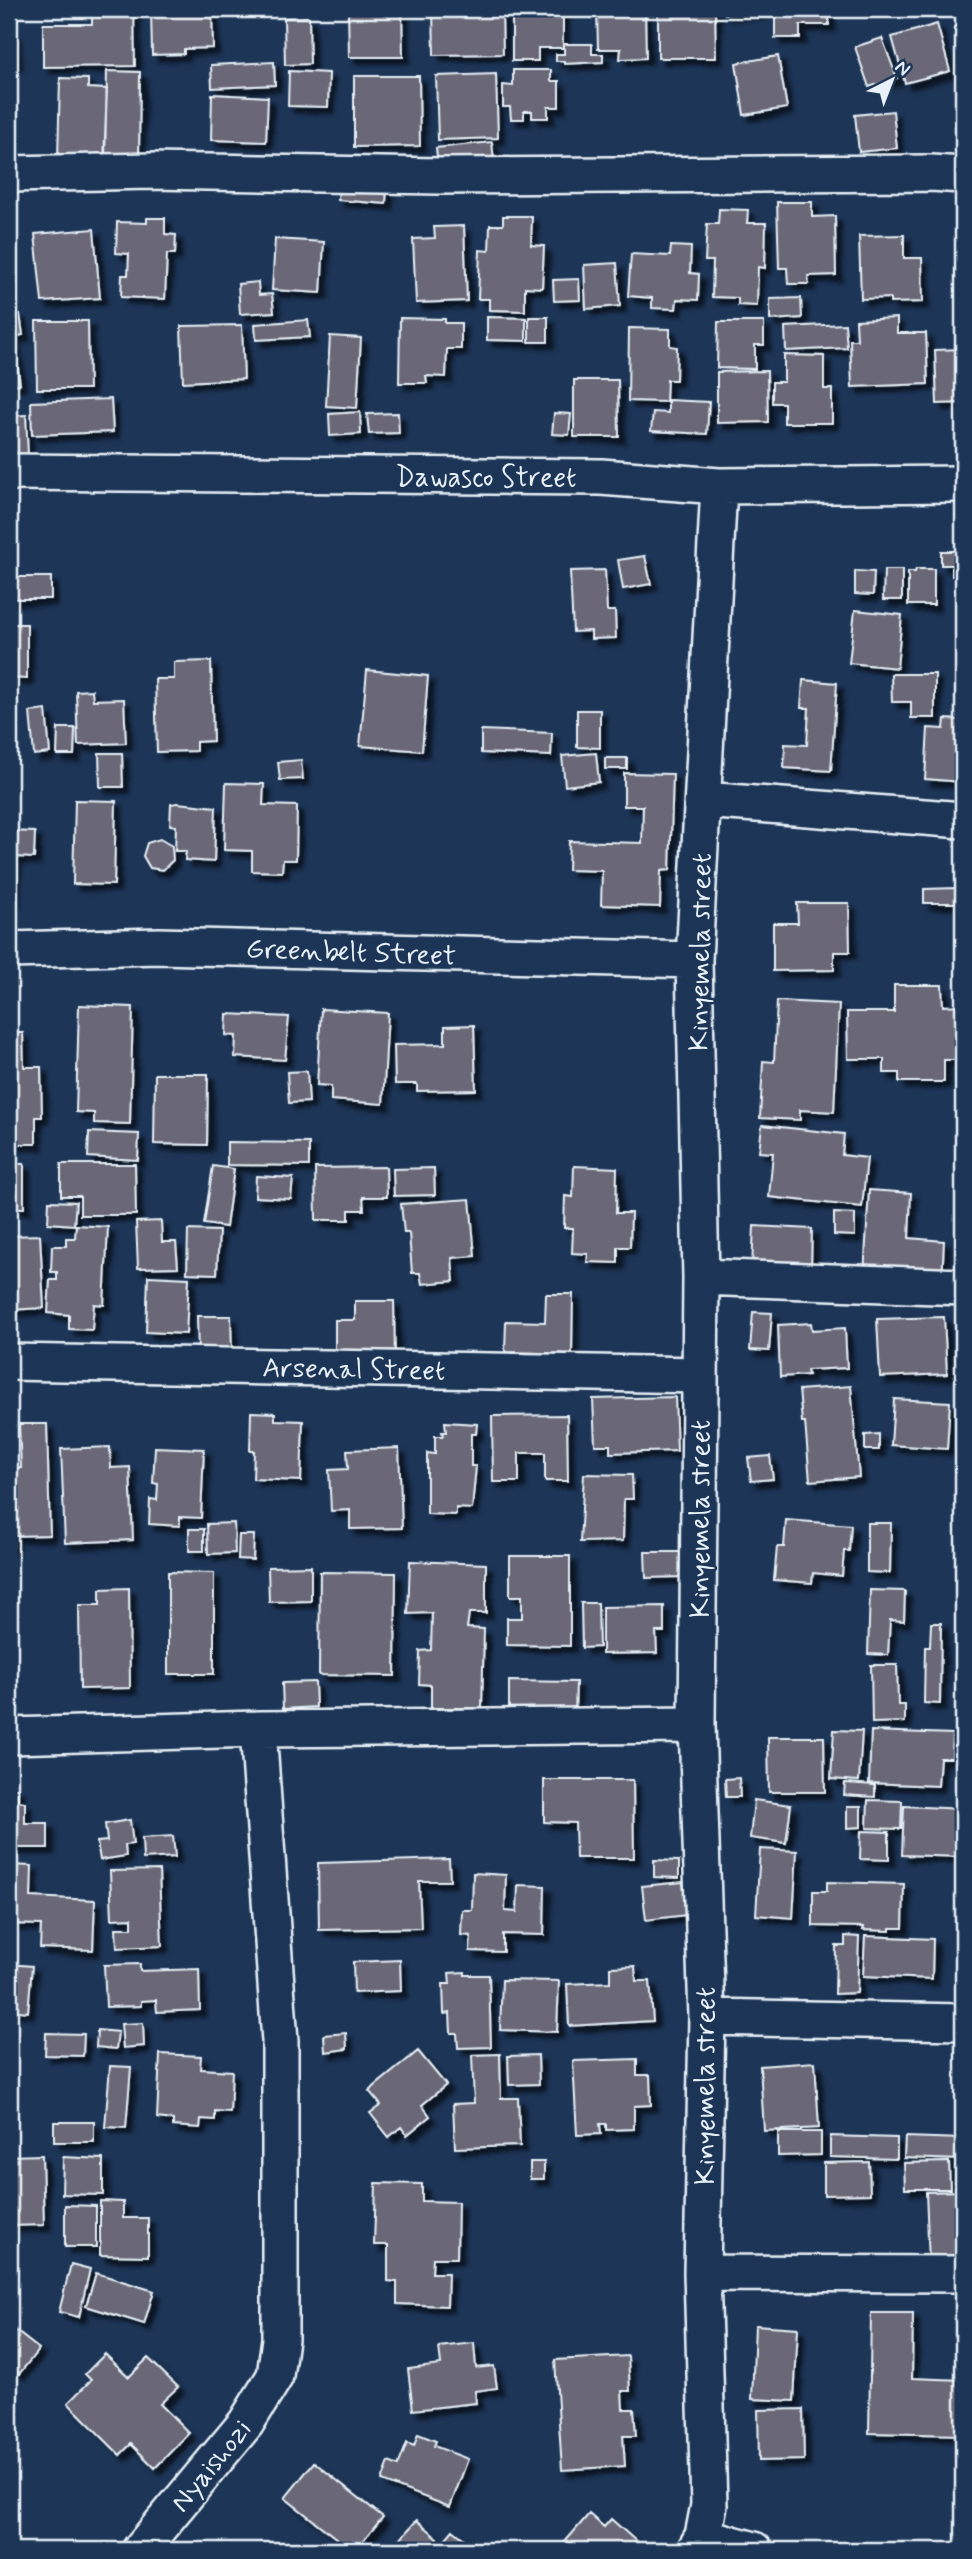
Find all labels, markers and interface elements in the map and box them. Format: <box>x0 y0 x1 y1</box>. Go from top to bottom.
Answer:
north arrow <box>856 46 926 116</box>
text: N <box>889 55 915 82</box>
street label: Dawasco Street <box>395 460 577 497</box>
street label: Kinyemela street <box>681 853 722 1051</box>
street label: Greenbelt Street <box>245 931 457 976</box>
street label: Arsenal Street <box>262 1350 446 1391</box>
street label: Kinyemela street <box>683 1420 720 1618</box>
street label: Kinyemela street <box>688 1987 725 2185</box>
street label: Nyaishozi <box>163 2412 261 2521</box>

